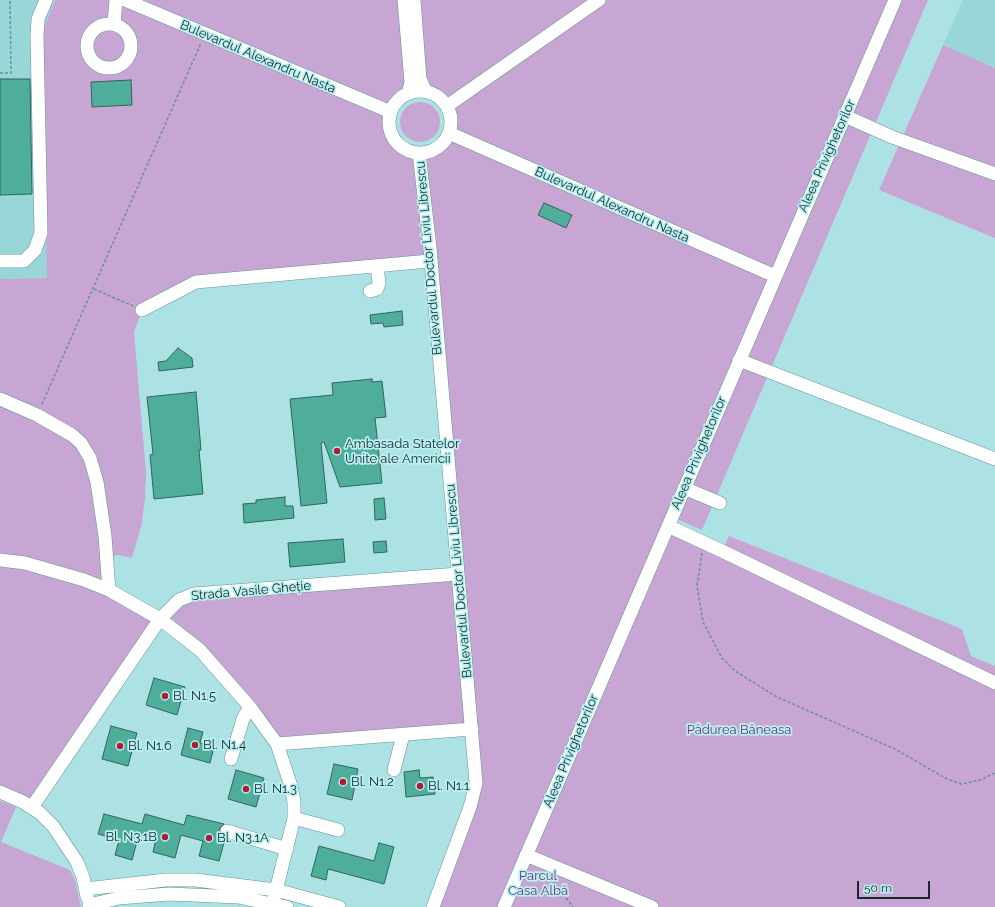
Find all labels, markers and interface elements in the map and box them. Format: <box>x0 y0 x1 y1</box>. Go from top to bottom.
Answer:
street label: Bulevardul Alexandru Nasta <box>178 17 338 97</box>
street label: Aleea Privighetorilor <box>795 97 859 215</box>
street label: Bulevardul Doctor Liviu Librescu <box>413 160 445 356</box>
street label: Bulevardul Alexandru Nasta <box>532 164 692 246</box>
street label: Aleea Privighetorilor <box>668 394 730 512</box>
place label: Ambasada Statelor Unite ale Americii <box>345 436 460 467</box>
marker: Ambasada Statelor Unite ale Americii <box>332 446 342 456</box>
street label: Bulevardul Doctor Liviu Librescu <box>443 483 475 679</box>
street label: Strada Vasile Gheție <box>190 578 312 604</box>
place label: Bl. N1.5 <box>173 688 216 704</box>
marker: Bl. N1.5 <box>160 691 170 701</box>
street label: Aleea Privighetorilor <box>540 692 602 810</box>
park label: Pădurea Băneasa <box>687 722 791 738</box>
place label: Bl. N1.4 <box>203 737 246 753</box>
place label: Bl. N1.6 <box>128 738 172 754</box>
marker: Bl. N1.4 <box>190 740 200 750</box>
marker: Bl. N1.6 <box>115 741 125 751</box>
place label: Bl. N1.2 <box>351 774 394 790</box>
marker: Bl. N1.2 <box>338 777 348 787</box>
place label: Bl. N1.1 <box>428 778 470 794</box>
place label: Bl. N1.3 <box>254 781 297 797</box>
marker: Bl. N1.1 <box>415 781 425 791</box>
marker: Bl. N1.3 <box>241 784 251 794</box>
place label: Bl. N3.1B <box>105 829 157 845</box>
place label: Bl. N3.1A <box>217 830 269 846</box>
marker: Bl. N3.1B <box>160 832 170 842</box>
marker: Bl. N3.1A <box>204 833 214 843</box>
park label: Parcul Casa Albă <box>508 868 568 899</box>
scale bar <box>859 873 932 899</box>
text: 50 m <box>864 881 892 895</box>

